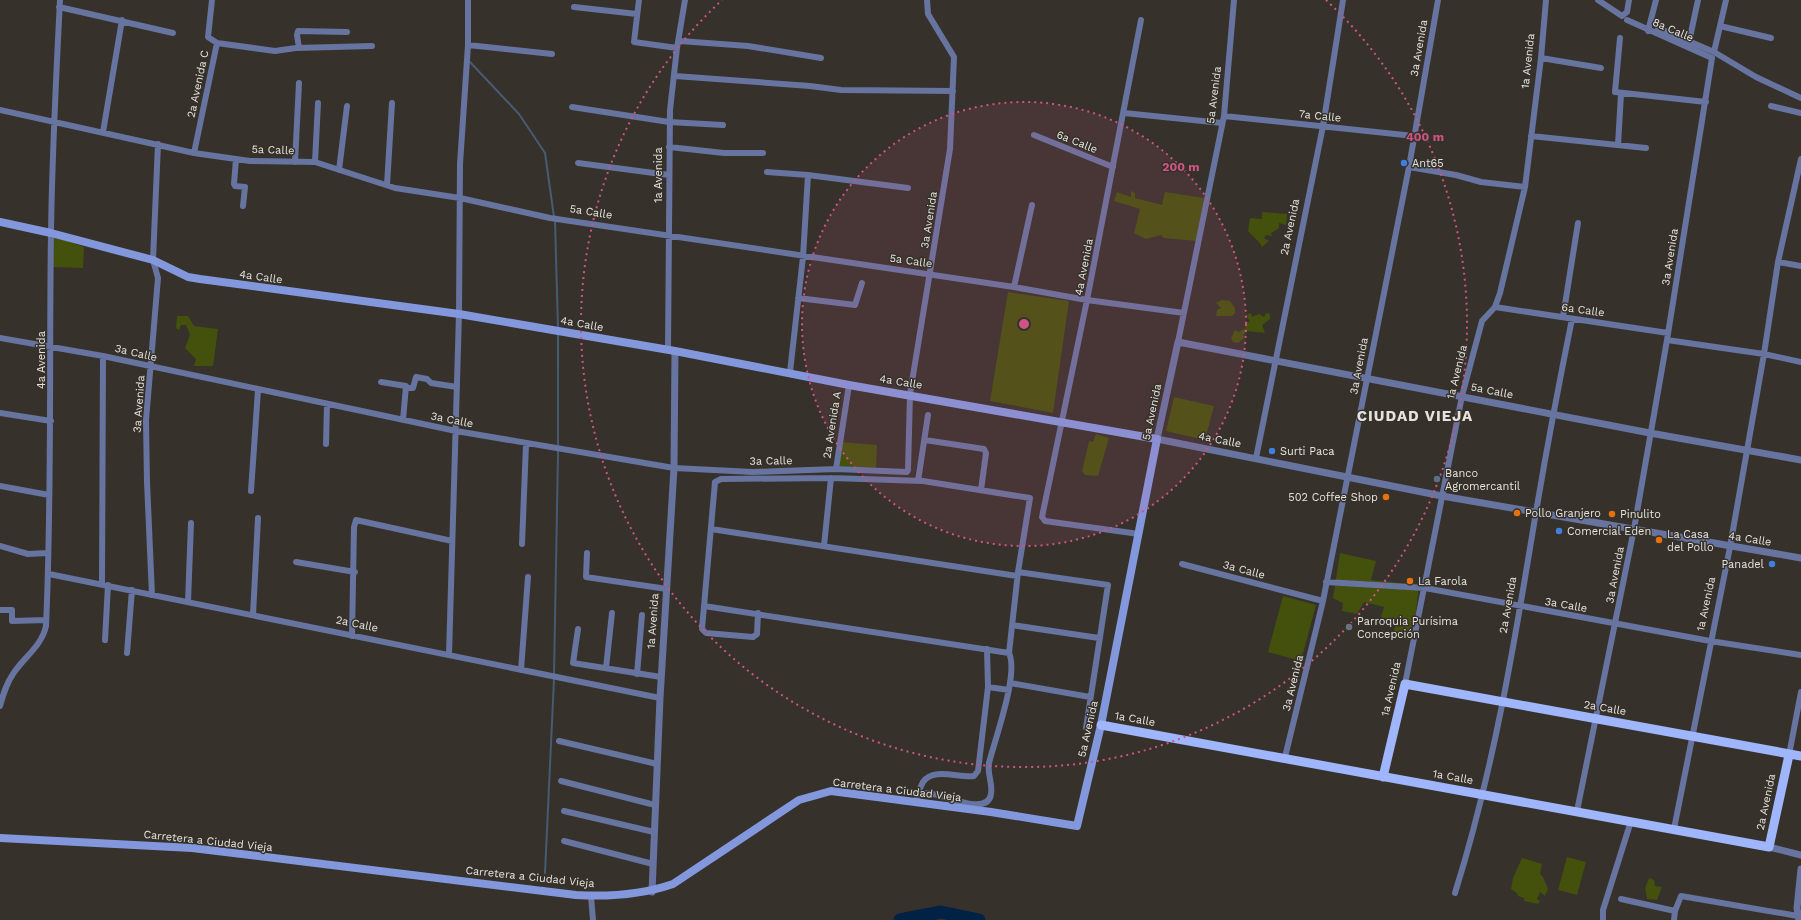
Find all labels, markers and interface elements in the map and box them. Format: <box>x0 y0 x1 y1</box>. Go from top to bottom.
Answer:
street label: 8a Calle <box>1651 16 1695 44</box>
street label: 3a Avenida <box>1408 19 1430 77</box>
street label: 1a Avenida <box>1519 33 1537 89</box>
street label: 2a Avenida C <box>185 49 212 119</box>
street label: 5a Avenida <box>1204 66 1224 124</box>
street label: 7a Calle <box>1298 107 1342 125</box>
street label: 6a Calle <box>1055 128 1099 156</box>
text: 400 m <box>1406 130 1444 144</box>
street label: 5a Calle <box>251 143 295 157</box>
street label: 1a Avenida <box>652 147 665 203</box>
place label: Ant65 <box>1412 157 1444 170</box>
marker: Ant65 <box>1399 158 1409 168</box>
text: 200 m <box>1162 160 1200 174</box>
street label: 3a Avenida <box>918 191 940 249</box>
street label: 2a Avenida <box>1278 198 1302 256</box>
street label: 5a Calle <box>569 202 613 222</box>
street label: 3a Avenida <box>1659 228 1681 286</box>
street label: 4a Avenida <box>1072 237 1096 297</box>
street label: 5a Calle <box>889 252 933 270</box>
street label: 4a Calle <box>239 268 283 286</box>
street label: 6a Calle <box>1561 301 1605 319</box>
street label: 4a Calle <box>560 314 604 334</box>
centre of rings <box>1017 317 1031 331</box>
street label: 4a Avenida <box>35 331 48 389</box>
street label: 3a Avenida <box>1347 337 1371 395</box>
street label: 3a Calle <box>114 342 158 364</box>
street label: 1a Avenida <box>1444 344 1470 400</box>
street label: 4a Calle <box>879 372 923 392</box>
street label: 3a Avenida <box>131 375 147 433</box>
street label: 5a Calle <box>1470 381 1514 401</box>
street label: 5a Avenida <box>1140 383 1164 441</box>
street label: 2a Avenida A <box>820 390 844 460</box>
district label: CIUDAD VIEJA <box>1357 407 1473 425</box>
street label: 3a Calle <box>430 410 474 430</box>
street label: 4a Calle <box>1198 429 1242 451</box>
place label: Surti Paca <box>1280 445 1335 458</box>
marker: Surti Paca <box>1267 446 1277 456</box>
street label: 3a Calle <box>749 454 793 468</box>
place label: Banco Agromercantil <box>1445 467 1521 493</box>
marker: Banco Agromercantil <box>1432 474 1442 484</box>
place label: 502 Coffee Shop <box>1288 491 1378 504</box>
marker: 502 Coffee Shop <box>1381 492 1391 502</box>
place label: Pollo Granjero <box>1525 507 1601 520</box>
marker: Pollo Granjero <box>1512 508 1522 518</box>
place label: Pinulito <box>1620 508 1661 521</box>
marker: Pinulito <box>1607 509 1617 519</box>
place label: Comercial Eden <box>1567 525 1651 538</box>
marker: Comercial Eden <box>1554 526 1564 536</box>
place label: La Casa del Pollo <box>1667 528 1714 554</box>
street label: 4a Calle <box>1728 529 1772 549</box>
marker: La Casa del Pollo <box>1654 535 1664 545</box>
street label: 3a Avenida <box>1603 546 1627 604</box>
street label: 3a Calle <box>1222 558 1266 582</box>
place label: Panadel <box>1721 558 1765 571</box>
marker: Panadel <box>1767 559 1777 569</box>
place label: La Farola <box>1418 575 1467 588</box>
marker: La Farola <box>1405 576 1415 586</box>
street label: 2a Avenida <box>1497 576 1519 634</box>
street label: 1a Avenida <box>1694 576 1718 632</box>
street label: 1a Avenida <box>645 593 661 649</box>
street label: 3a Calle <box>1544 595 1588 615</box>
street label: 2a Calle <box>335 613 379 635</box>
place label: Parroquia Purísima Concepción <box>1357 615 1458 641</box>
marker: Parroquia Purísima Concepción <box>1344 622 1354 632</box>
street label: 3a Avenida <box>1280 654 1306 712</box>
street label: 1a Avenida <box>1378 661 1404 717</box>
street label: 2a Calle <box>1583 698 1627 718</box>
street label: 5a Avenida <box>1075 700 1101 758</box>
street label: 1a Calle <box>1114 709 1156 729</box>
street label: 1a Calle <box>1432 767 1474 787</box>
street label: 2a Avenida <box>1754 773 1778 831</box>
street label: Carretera a Ciudad Vieja <box>832 776 962 804</box>
street label: Carretera a Ciudad Vieja <box>143 828 273 854</box>
street label: Carretera a Ciudad Vieja <box>465 864 595 890</box>

